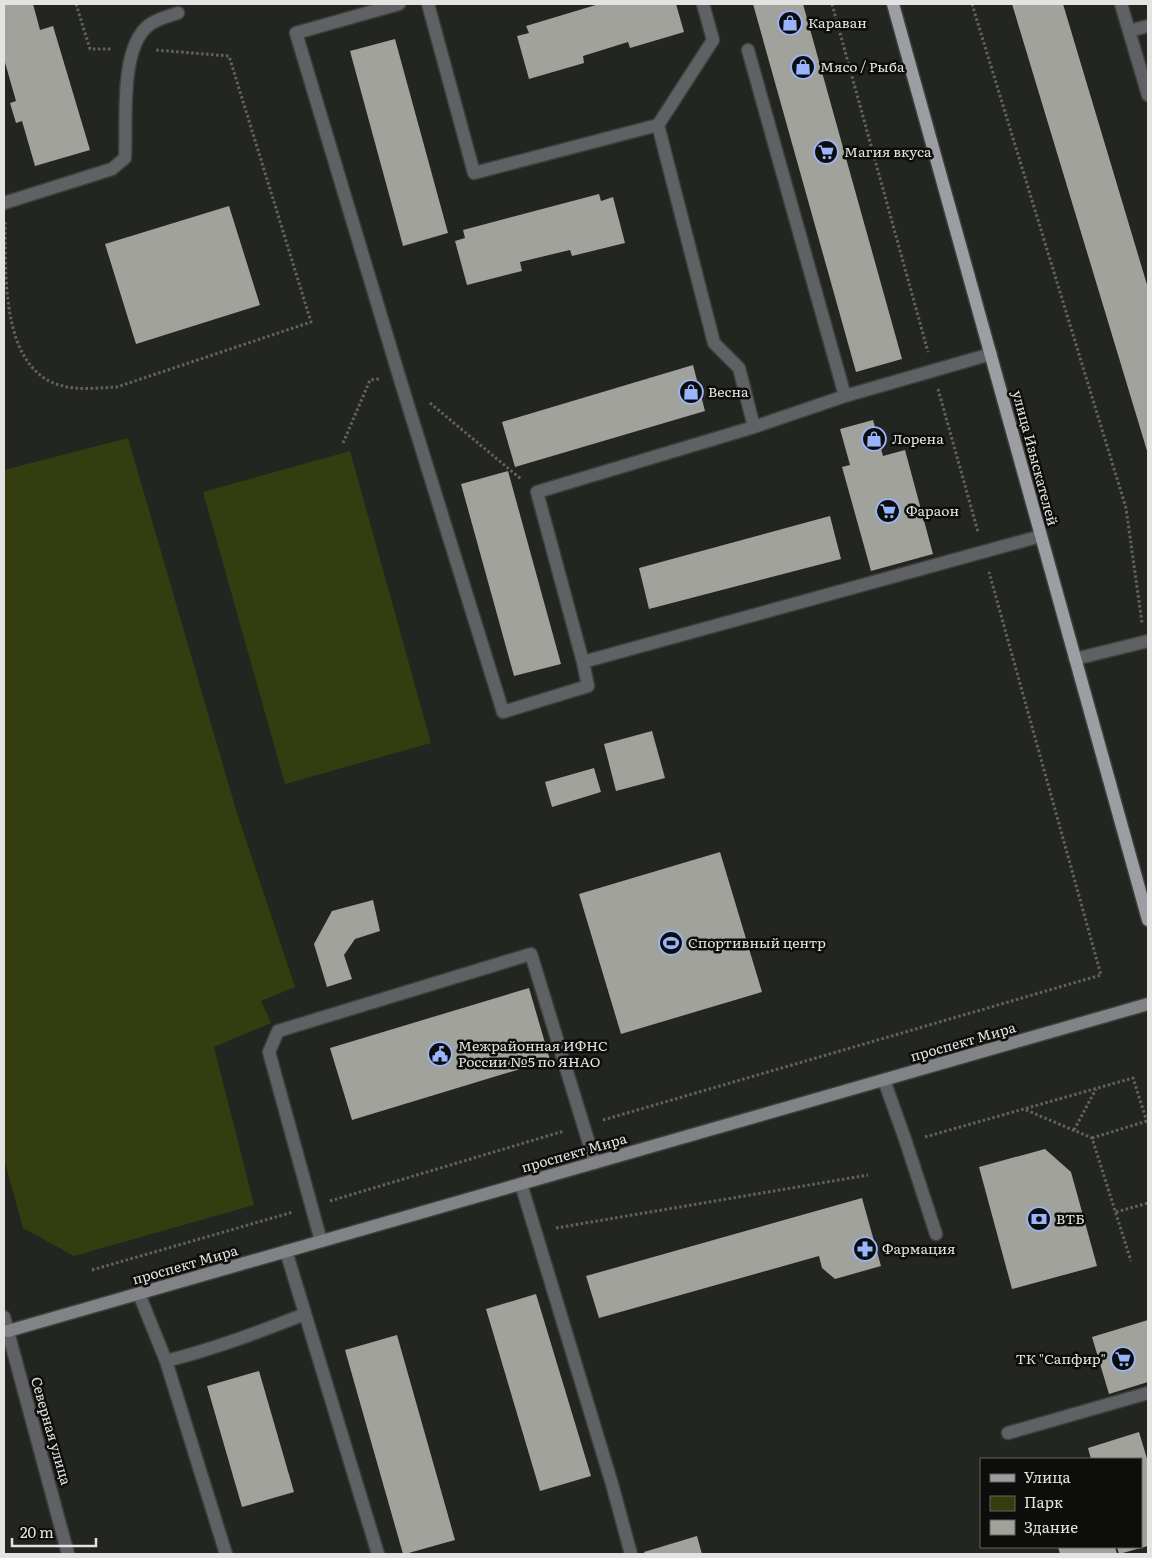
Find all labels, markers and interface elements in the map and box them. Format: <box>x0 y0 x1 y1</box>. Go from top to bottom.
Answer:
shop icon: Караван <box>777 10 803 36</box>
place label: Караван <box>808 12 867 32</box>
shop icon: Мясо / Рыба <box>790 54 816 80</box>
place label: Мясо / Рыба <box>820 56 905 76</box>
supermarket icon: Магия вкуса <box>813 139 839 165</box>
place label: Магия вкуса <box>844 141 932 161</box>
shop icon: Весна <box>678 379 704 405</box>
place label: Весна <box>708 381 749 401</box>
street label: улица Изыскателей <box>1008 388 1064 528</box>
shop icon: Лорена <box>861 426 887 452</box>
place label: Лорена <box>892 428 944 448</box>
supermarket icon: Фараон <box>875 498 901 524</box>
place label: Фараон <box>906 500 959 520</box>
sports icon: Спортивный центр <box>658 930 684 956</box>
place label: Спортивный центр <box>688 932 826 952</box>
street label: проспект Мира <box>908 1016 1018 1066</box>
place label: Межрайонная ИФНС России №5 по ЯНАО <box>458 1035 608 1071</box>
public building icon: Межрайонная ИФНС России №5 по ЯНАО <box>427 1041 453 1067</box>
street label: проспект Мира <box>519 1127 629 1177</box>
bank icon: ВТБ <box>1026 1206 1052 1232</box>
place label: ВТБ <box>1056 1208 1085 1228</box>
pharmacy icon: Фармация <box>852 1236 878 1262</box>
place label: Фармация <box>882 1238 955 1258</box>
street label: проспект Мира <box>130 1239 240 1289</box>
supermarket icon: ТК "Сапфир" <box>1110 1346 1136 1372</box>
place label: ТК "Сапфир" <box>1016 1348 1106 1368</box>
street label: Северная улица <box>27 1374 77 1488</box>
legend <box>980 1458 1142 1548</box>
text: Улица <box>1024 1465 1072 1488</box>
text: Парк <box>1024 1490 1063 1513</box>
text: Здание <box>1024 1515 1078 1538</box>
scale bar <box>12 1516 96 1548</box>
text: 20 m <box>20 1520 54 1543</box>

